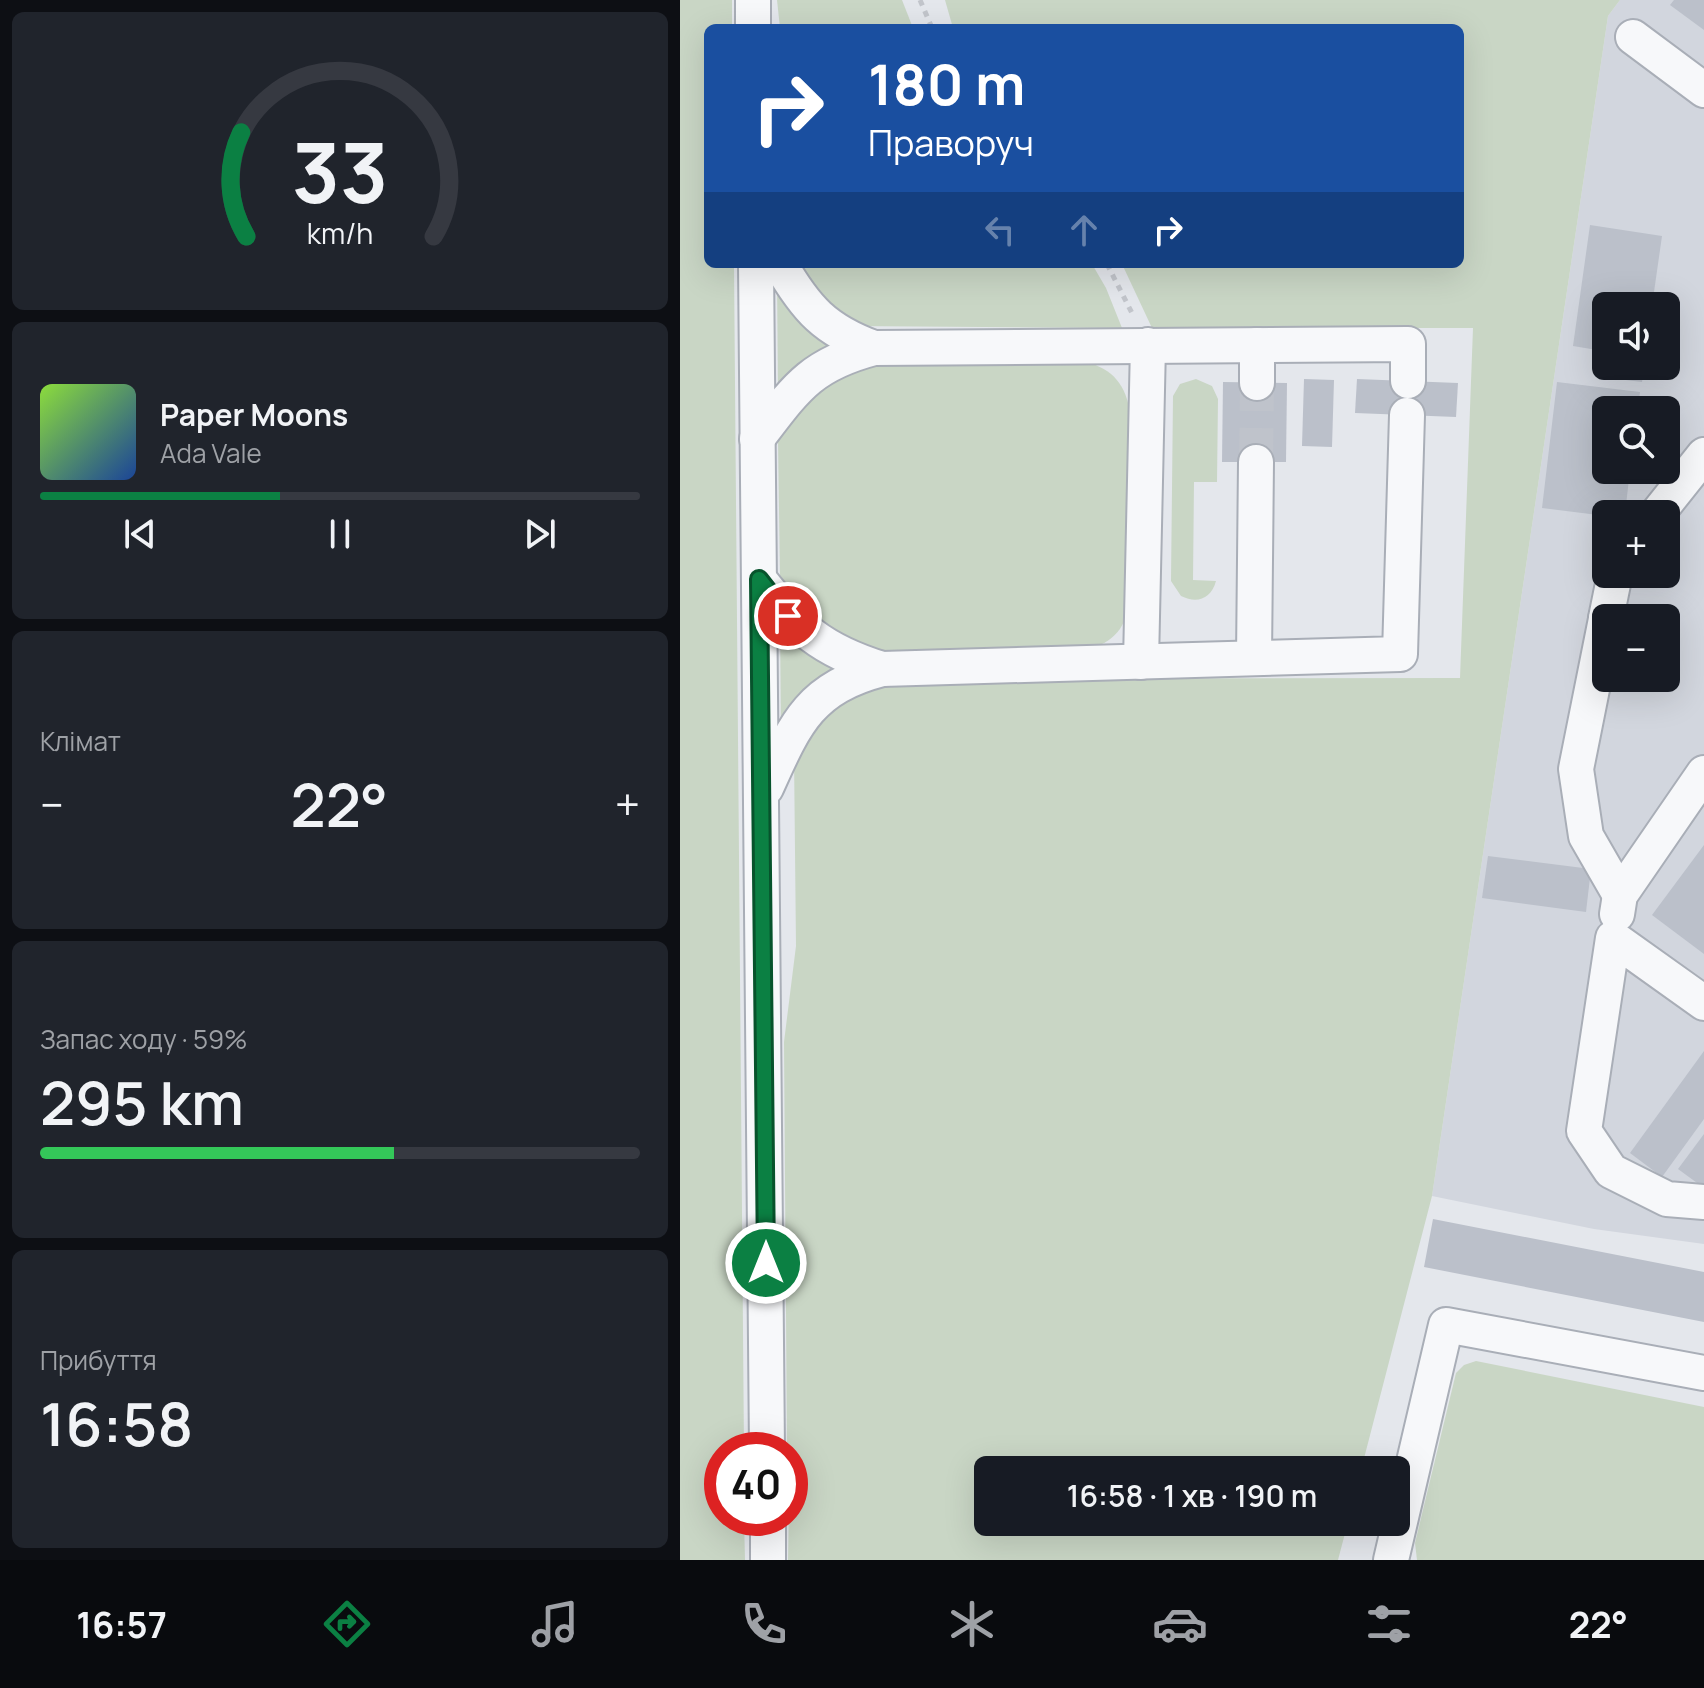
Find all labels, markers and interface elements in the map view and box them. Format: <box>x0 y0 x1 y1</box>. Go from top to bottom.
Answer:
text: 180 m <box>868 45 1025 122</box>
icon: right <box>736 56 840 160</box>
text: 33 <box>292 113 388 227</box>
text: Праворуч <box>868 118 1034 167</box>
icon: left <box>978 208 1022 252</box>
icon: ahead <box>1062 208 1106 252</box>
icon: right <box>1146 208 1190 252</box>
text: km/h <box>307 214 373 253</box>
map controls <box>1592 292 1680 692</box>
button: sound <box>1592 292 1680 380</box>
text: Paper Moons <box>160 394 348 435</box>
button: search <box>1592 396 1680 484</box>
text: Ada Vale <box>160 435 262 471</box>
button: + <box>1592 500 1680 588</box>
icon: previous <box>118 512 162 556</box>
icon: pause <box>318 512 362 556</box>
icon: next <box>518 512 562 556</box>
pin <box>754 582 822 650</box>
icon: arrive <box>766 594 810 638</box>
button: − <box>1592 604 1680 692</box>
text: Клімат <box>40 723 121 759</box>
text: 22° <box>290 763 388 845</box>
text: − <box>40 774 64 834</box>
text: + <box>615 774 640 834</box>
text: Запас ходу · 59% <box>40 1021 248 1057</box>
text: 295 km <box>40 1061 244 1143</box>
position arrow <box>724 1221 808 1305</box>
text: Прибуття <box>40 1342 157 1378</box>
text: 16:58 <box>40 1382 193 1464</box>
speed limit sign: 40 <box>704 1432 808 1536</box>
text: 16:58 · 1 хв · 190 m <box>1067 1475 1317 1516</box>
icon: directions <box>319 1596 375 1652</box>
icon: music <box>527 1596 583 1652</box>
icon: phone <box>736 1596 792 1652</box>
icon: climate <box>944 1596 1000 1652</box>
icon: car <box>1152 1596 1208 1652</box>
icon: filters <box>1361 1596 1417 1652</box>
text: 16:57 <box>76 1600 167 1649</box>
text: 22° <box>1569 1600 1628 1649</box>

